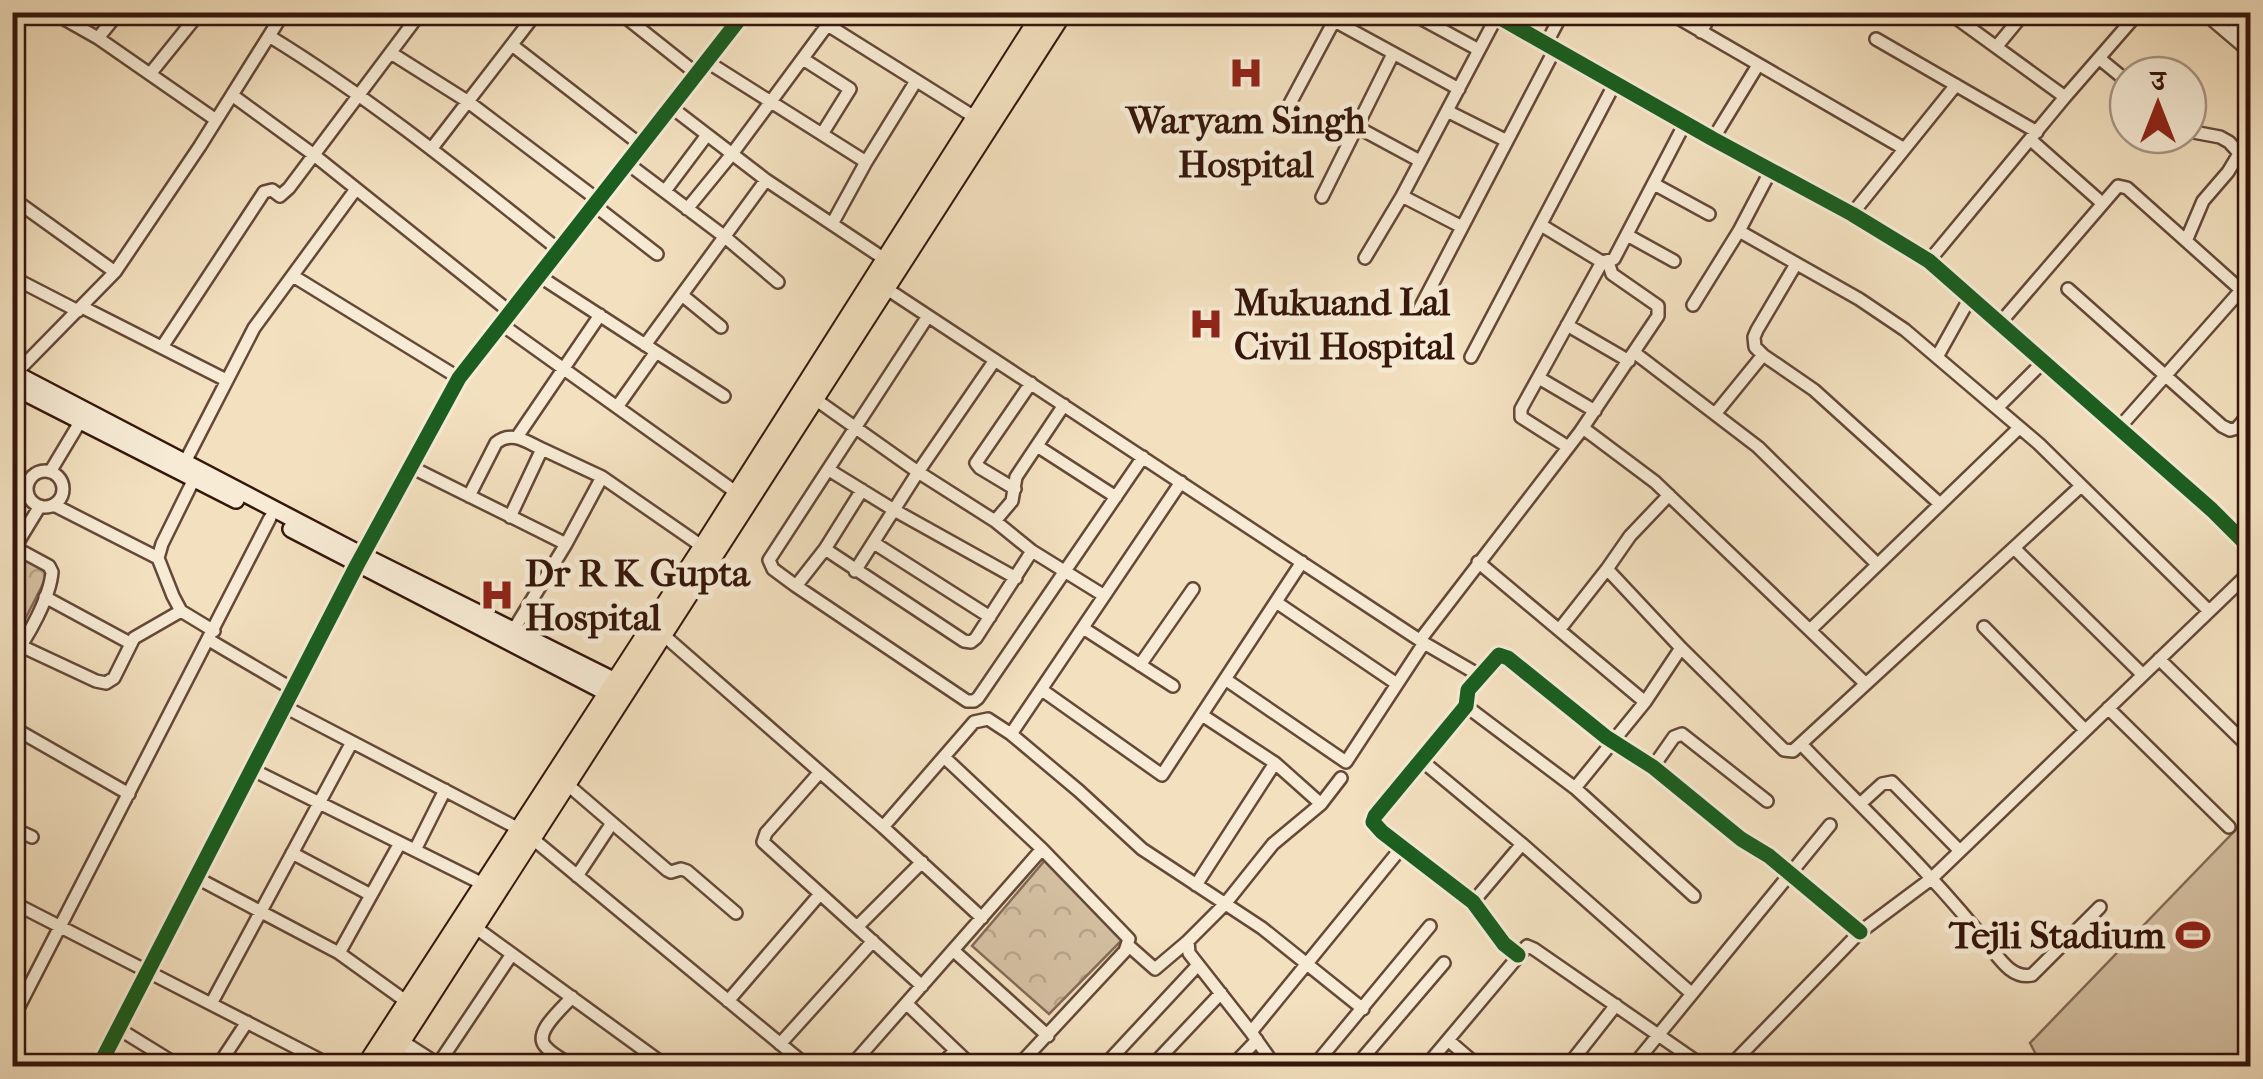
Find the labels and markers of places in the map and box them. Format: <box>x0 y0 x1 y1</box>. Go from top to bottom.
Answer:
hospital icon: Waryam Singh Hospital <box>1227 54 1265 92</box>
place label: Waryam Singh Hospital <box>1124 98 1367 187</box>
place label: Mukuand Lal Civil Hospital <box>1234 280 1455 369</box>
hospital icon: Mukuand Lal Civil Hospital <box>1187 305 1225 343</box>
place label: Dr R K Gupta Hospital <box>525 551 751 640</box>
hospital icon: Dr R K Gupta Hospital <box>478 576 516 614</box>
place label: Tejli Stadium <box>1948 913 2165 958</box>
sports icon: Tejli Stadium <box>2174 916 2212 954</box>

